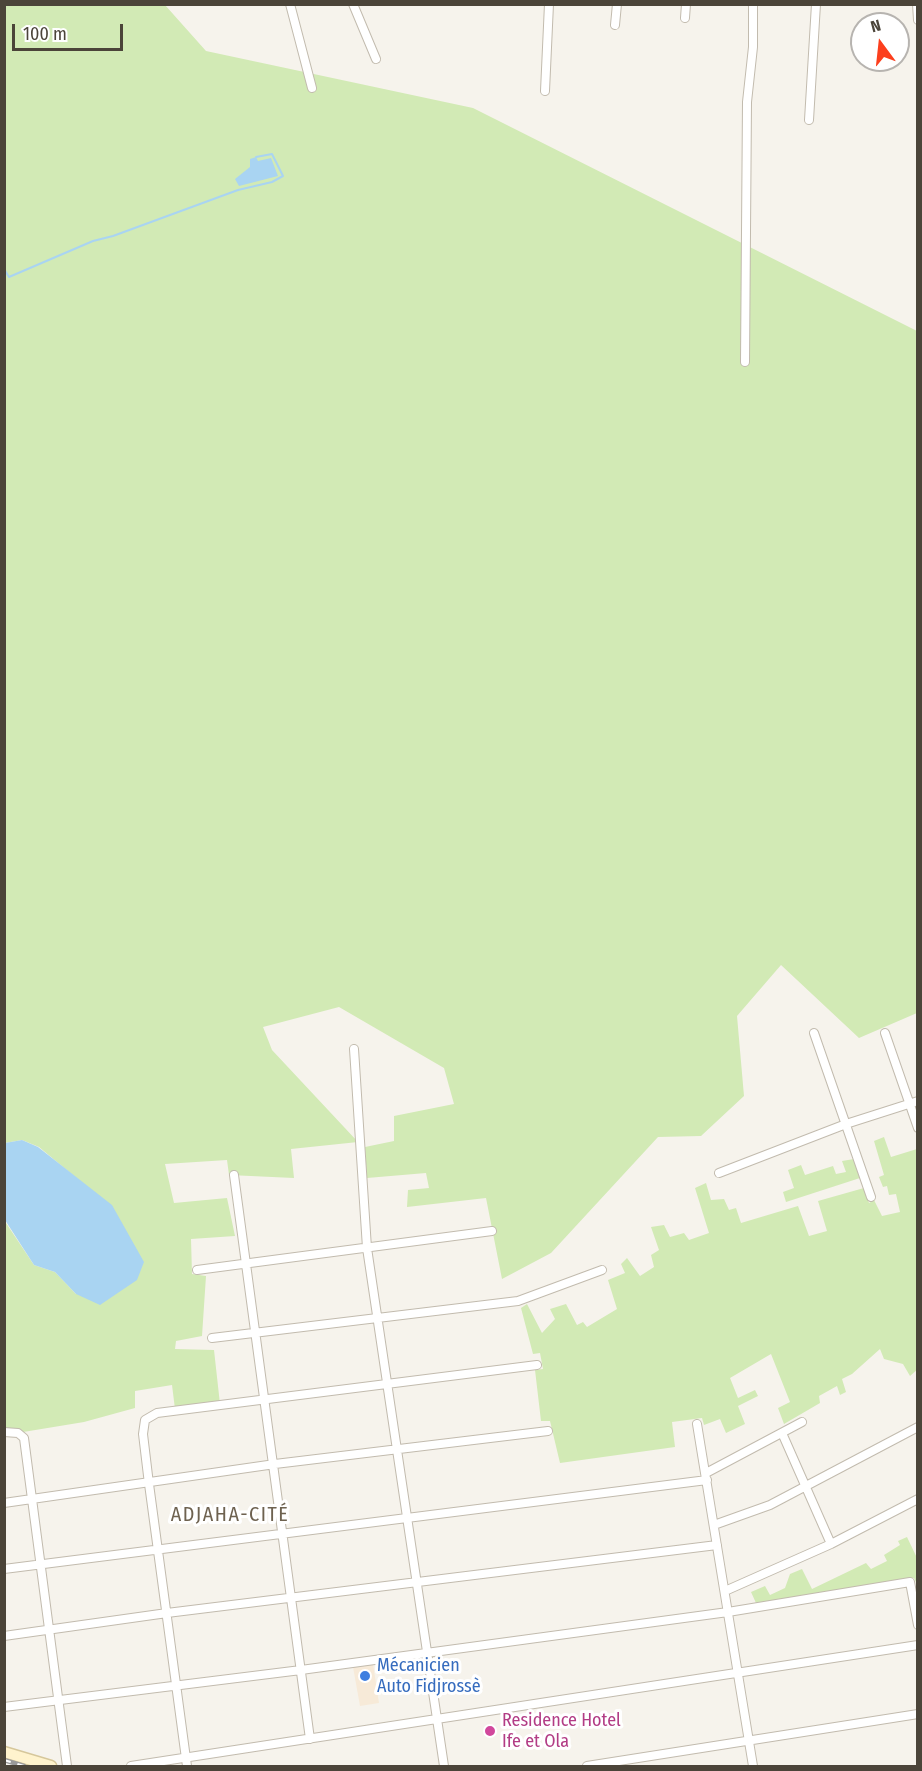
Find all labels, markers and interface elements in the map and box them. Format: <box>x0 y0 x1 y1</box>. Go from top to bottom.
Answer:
scale bar <box>15 12 126 50</box>
north arrow <box>850 12 910 72</box>
text: N <box>869 16 883 36</box>
text: 100 m <box>23 23 67 45</box>
district label: ADJAHA-CITÉ <box>171 1503 289 1527</box>
place label: Mécanicien Auto Fidjrossè <box>377 1655 481 1698</box>
marker: Mécanicien Auto Fidjrossè <box>358 1669 372 1683</box>
place label: Residence Hotel Ife et Ola <box>502 1710 621 1752</box>
marker: Residence Hotel Ife et Ola <box>483 1724 497 1738</box>

